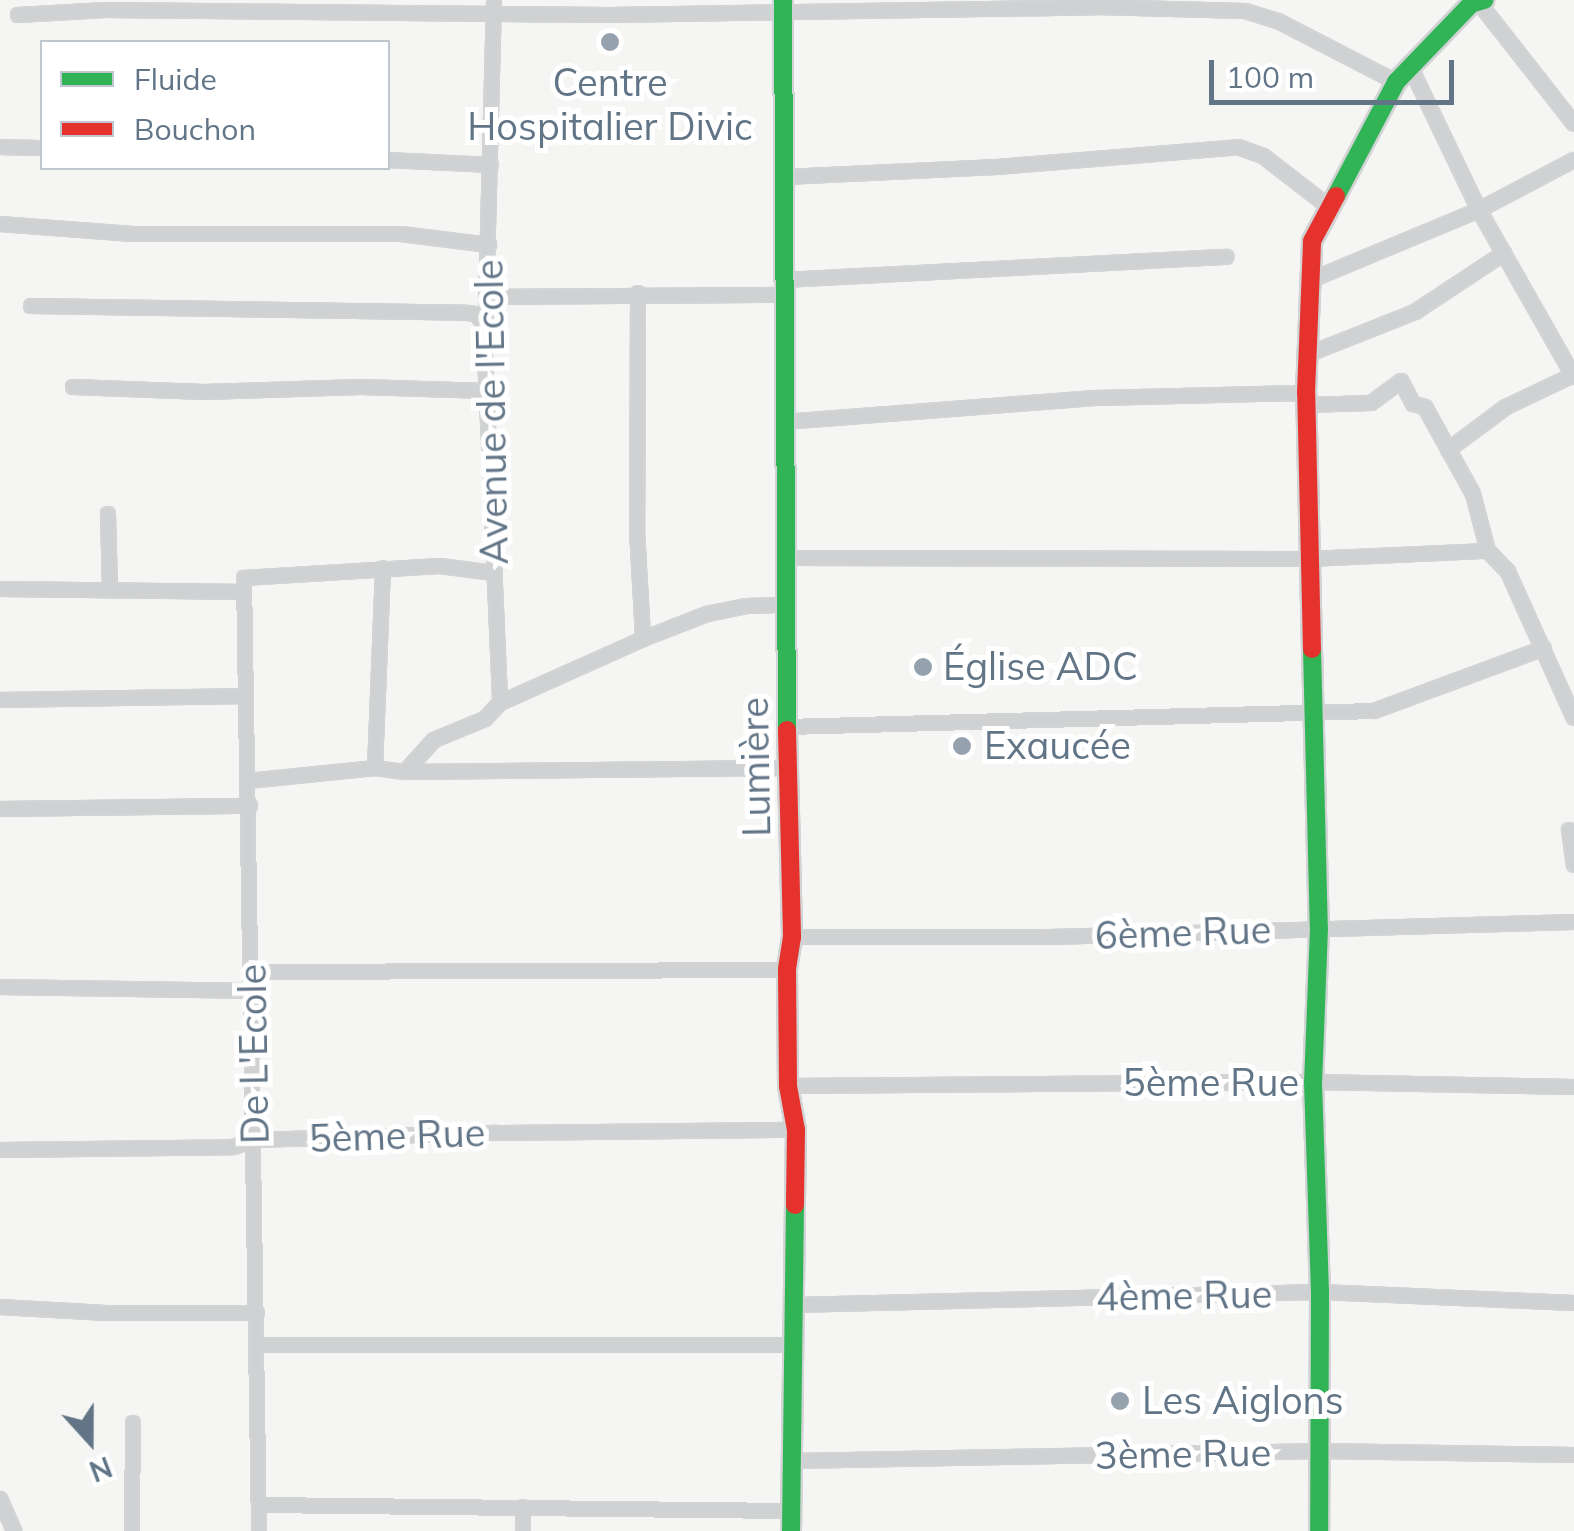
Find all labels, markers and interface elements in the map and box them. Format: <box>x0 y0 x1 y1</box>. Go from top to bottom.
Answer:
marker: Centre Hospitalier Divic <box>597 29 623 55</box>
legend <box>40 40 390 170</box>
scale bar <box>1214 40 1459 102</box>
text: 100 m <box>1226 58 1314 96</box>
text: Fluide <box>134 60 217 98</box>
place label: Centre Hospitalier Divic <box>467 60 753 150</box>
text: Bouchon <box>134 110 256 148</box>
street label: Avenue de l'Ecole <box>467 259 517 565</box>
place label: Église ADC <box>943 644 1138 690</box>
marker: Église ADC <box>912 656 934 678</box>
street label: Lumière <box>732 697 780 837</box>
place label: Exaucée <box>984 723 1131 769</box>
marker: Exaucée <box>949 733 975 759</box>
street label: 6ème Rue <box>1094 907 1272 959</box>
street label: De L'Ecole <box>230 964 278 1144</box>
street label: 5ème Rue <box>1123 1060 1299 1106</box>
street label: 5ème Rue <box>308 1110 486 1162</box>
street label: 4ème Rue <box>1095 1272 1273 1320</box>
place label: Les Aiglons <box>1142 1378 1344 1424</box>
marker: Les Aiglons <box>1107 1388 1133 1414</box>
north arrow <box>40 1391 140 1491</box>
street label: 3ème Rue <box>1094 1430 1272 1478</box>
text: N <box>85 1449 117 1490</box>

